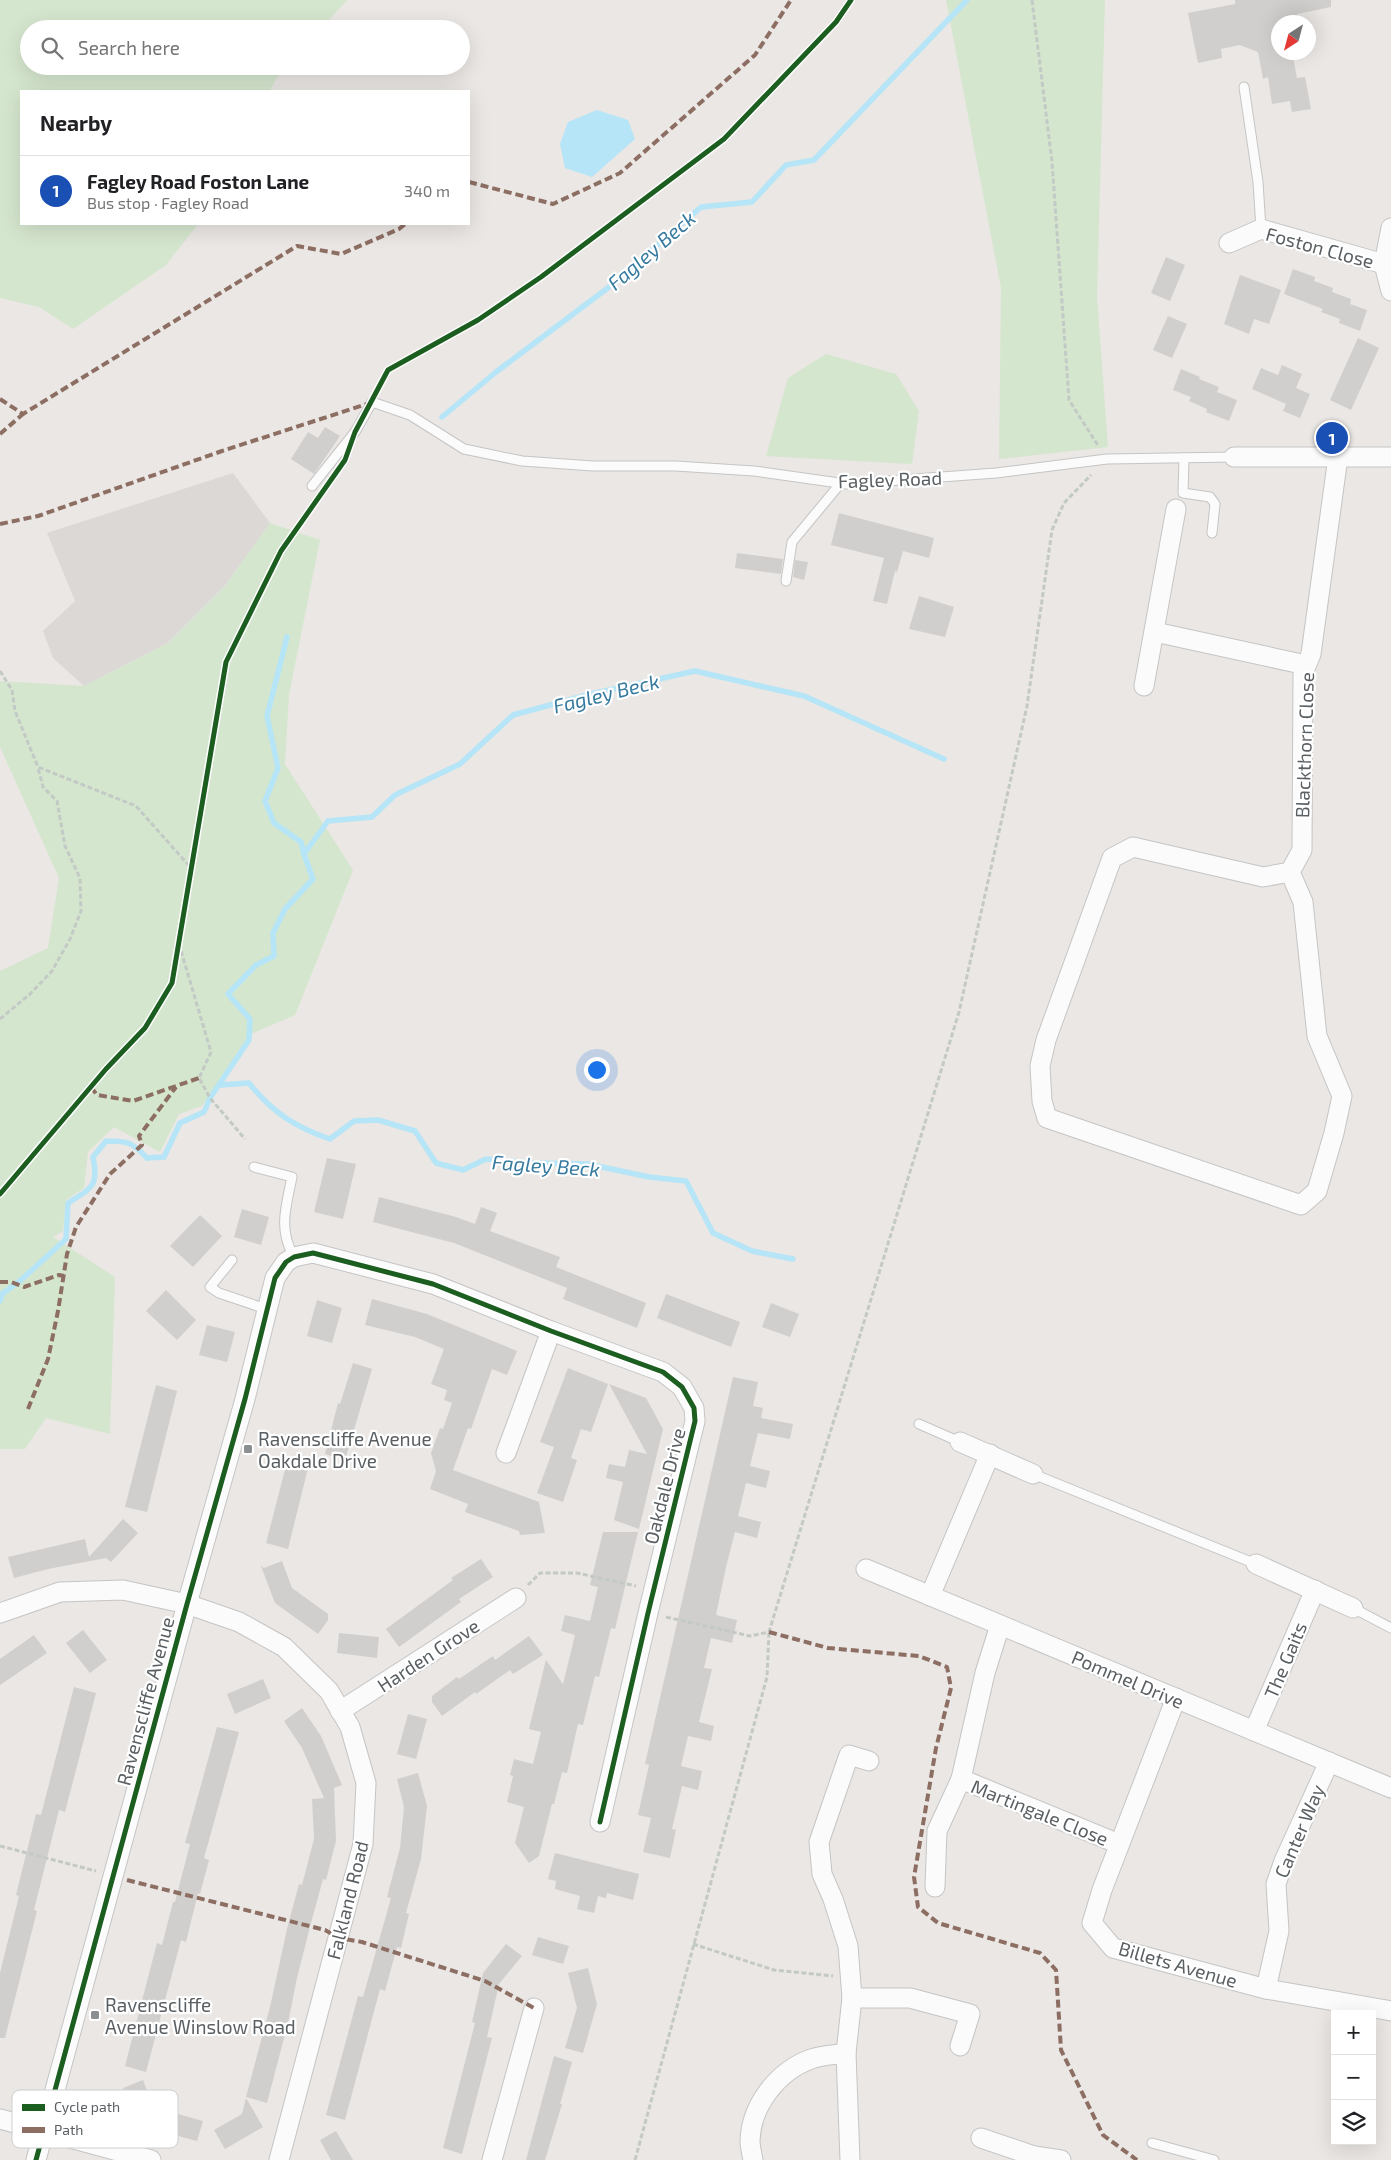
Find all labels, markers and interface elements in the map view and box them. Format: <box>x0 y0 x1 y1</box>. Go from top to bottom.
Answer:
north arrow <box>1271 15 1316 60</box>
search box <box>20 20 470 75</box>
icon: search <box>38 34 66 62</box>
text: Search here <box>78 36 180 59</box>
text: Nearby <box>40 110 112 135</box>
text: Fagley Road Foston Lane <box>87 170 309 193</box>
text: 1 <box>53 181 59 200</box>
text: 340 m <box>404 181 450 200</box>
text: Bus stop · Fagley Road <box>87 193 249 212</box>
water label: Fagley Beck <box>602 205 700 295</box>
street label: Foston Close <box>1264 222 1376 272</box>
pin: 1 <box>1316 419 1348 457</box>
street label: Fagley Road <box>837 466 943 492</box>
water label: Fagley Beck <box>551 668 662 719</box>
street label: Blackthorn Close <box>1290 672 1318 818</box>
your location <box>584 1057 610 1083</box>
water label: Fagley Beck <box>491 1149 601 1182</box>
street label: Oakdale Drive <box>638 1425 690 1547</box>
place label: Ravenscliffe Avenue Oakdale Drive <box>258 1427 432 1472</box>
marker: Ravenscliffe Avenue Oakdale Drive <box>242 1443 254 1455</box>
street label: Harden Grove <box>373 1613 483 1697</box>
street label: Ravenscliffe Avenue <box>111 1614 179 1788</box>
street label: The Gaits <box>1259 1618 1311 1702</box>
street label: Pommel Drive <box>1068 1645 1188 1713</box>
street label: Martingale Close <box>968 1774 1112 1850</box>
street label: Canter Way <box>1269 1781 1329 1881</box>
street label: Falkland Road <box>321 1838 373 1962</box>
street label: Billets Avenue <box>1116 1936 1240 1992</box>
place label: Ravenscliffe Avenue Winslow Road <box>105 1993 296 2038</box>
marker: Ravenscliffe Avenue Winslow Road <box>89 2009 101 2021</box>
map controls <box>1331 2010 1376 2145</box>
button: + <box>1331 2010 1376 2055</box>
button: − <box>1331 2055 1376 2100</box>
legend <box>12 2090 178 2148</box>
text: Cycle path <box>54 2098 120 2115</box>
button: layers <box>1331 2100 1376 2145</box>
text: Path <box>54 2121 83 2138</box>

